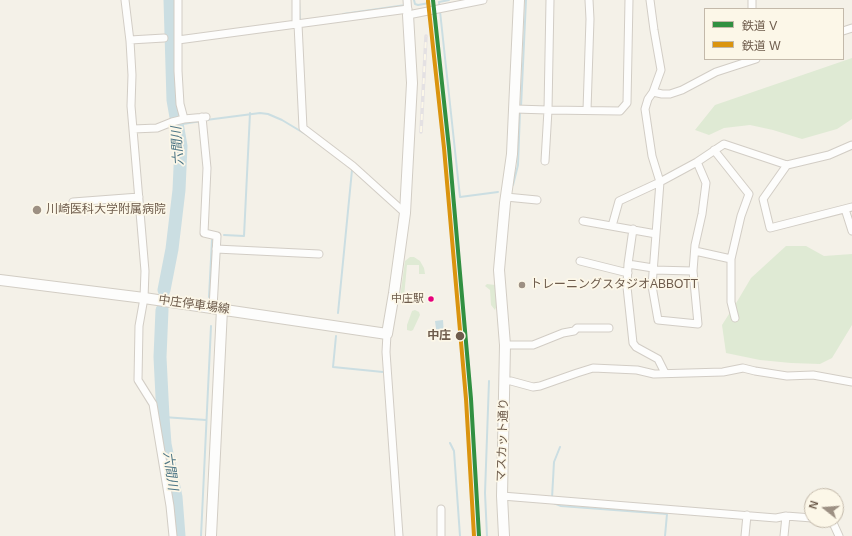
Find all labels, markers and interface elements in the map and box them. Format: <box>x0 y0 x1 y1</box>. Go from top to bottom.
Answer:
legend <box>704 8 844 60</box>
text: 鉄道 V <box>742 19 777 33</box>
text: 鉄道 W <box>742 39 781 53</box>
water label: 六間川 <box>169 126 187 166</box>
place label: 川崎医科大学附属病院 <box>46 203 166 217</box>
marker: 川崎医科大学附属病院 <box>31 204 43 216</box>
place label: トレーニングスタジオABBOTT <box>530 278 698 292</box>
marker: トレーニングスタジオABBOTT <box>517 280 527 290</box>
place label: 中庄駅 <box>391 292 424 306</box>
street label: 中庄停車場線 <box>157 293 231 317</box>
marker: 中庄駅 <box>426 294 436 304</box>
place label: 中庄 <box>427 329 451 343</box>
marker: 中庄 <box>454 330 466 342</box>
street label: マスカット通り <box>494 398 512 482</box>
water label: 六間川 <box>160 451 180 491</box>
north arrow <box>804 488 844 528</box>
text: N <box>807 499 820 510</box>

